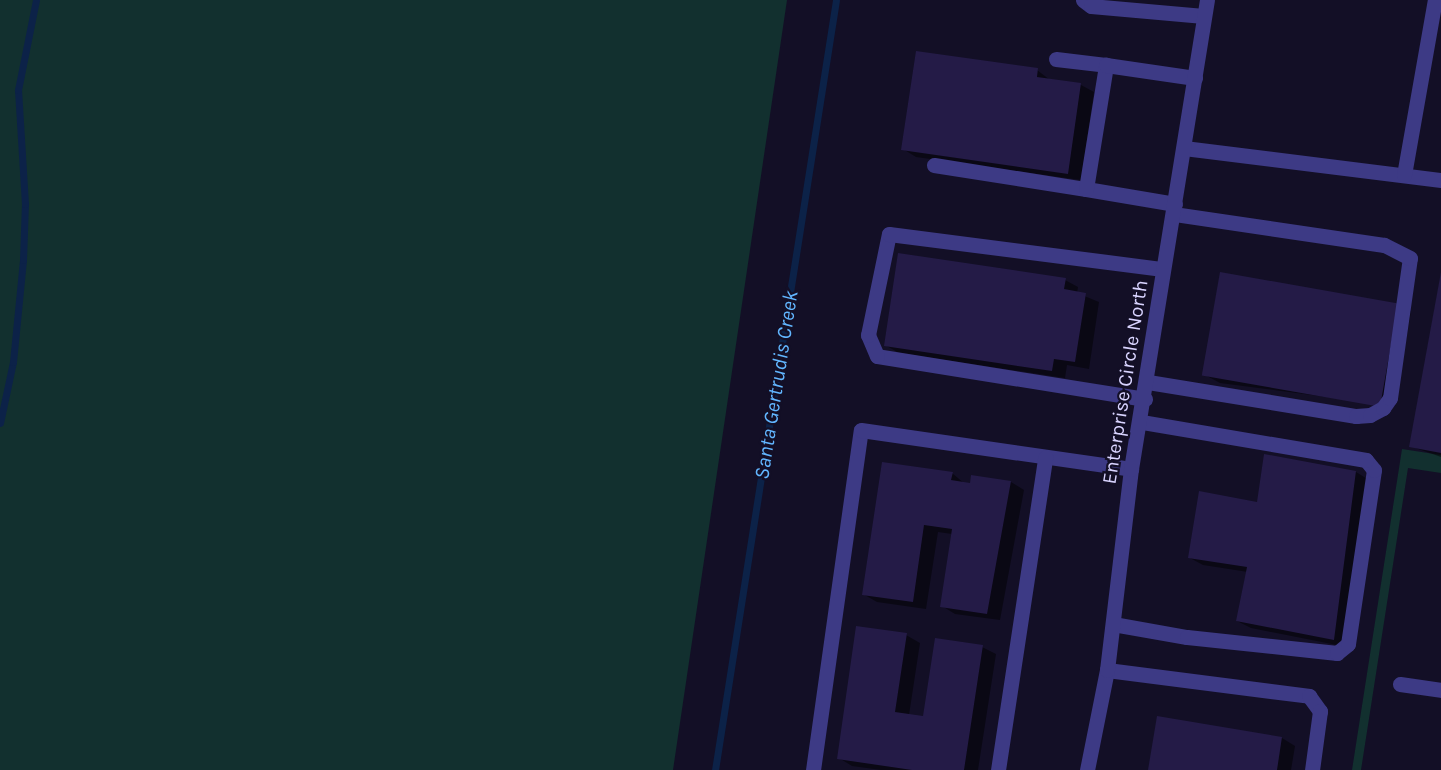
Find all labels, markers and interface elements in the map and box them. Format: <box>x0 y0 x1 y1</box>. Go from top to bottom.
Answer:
street label: Enterprise Circle North <box>1097 278 1153 486</box>
water label: Santa Gertrudis Creek <box>749 289 803 481</box>

